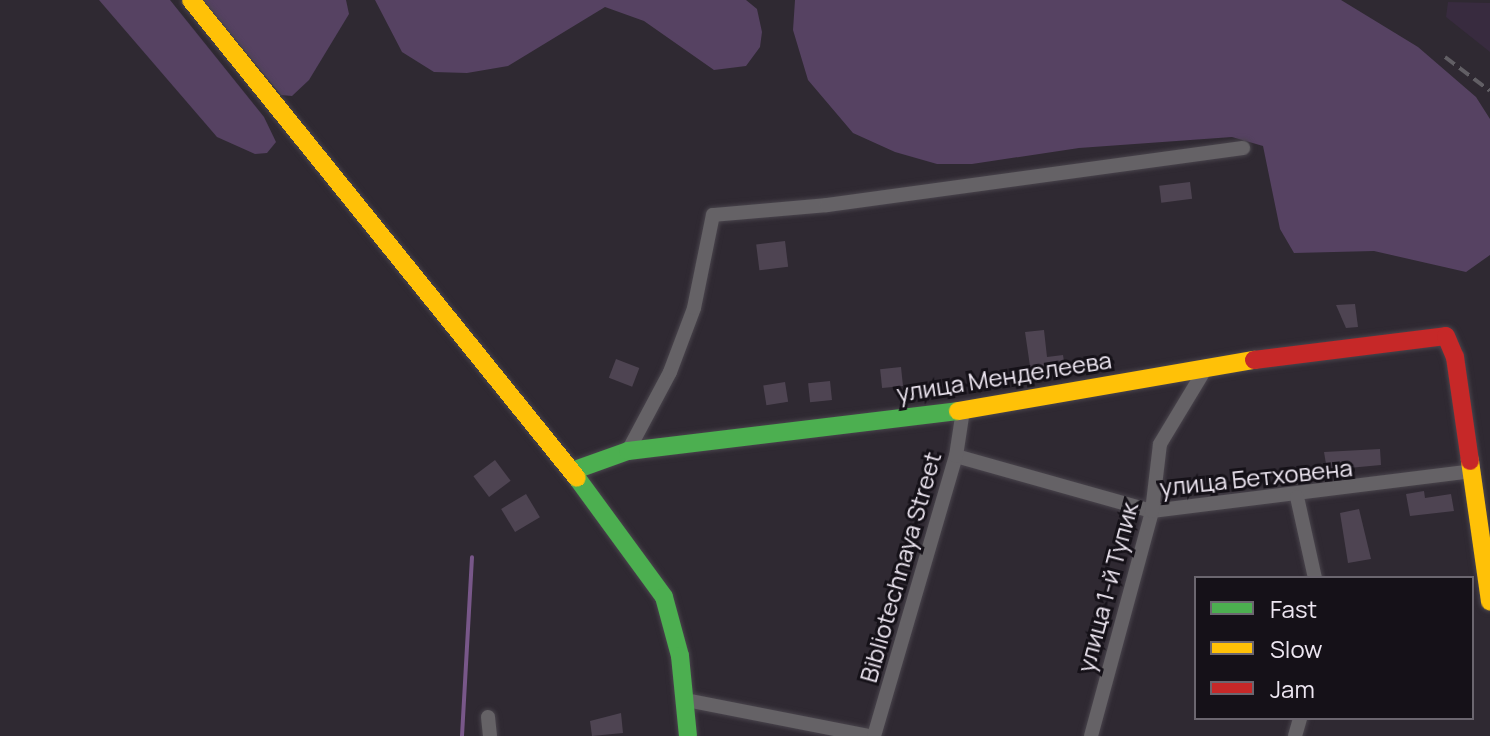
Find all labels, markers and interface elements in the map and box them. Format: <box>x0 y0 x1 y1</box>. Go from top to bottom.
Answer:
street label: улица Менделеева <box>894 345 1114 407</box>
street label: Bibliotechnaya Street <box>853 448 947 686</box>
street label: улица Бетховена <box>1158 453 1354 501</box>
street label: улица 1-й Тупик <box>1070 499 1144 675</box>
legend <box>1194 576 1474 720</box>
text: Fast <box>1270 592 1317 625</box>
text: Slow <box>1270 632 1323 665</box>
text: Jam <box>1270 672 1315 705</box>

